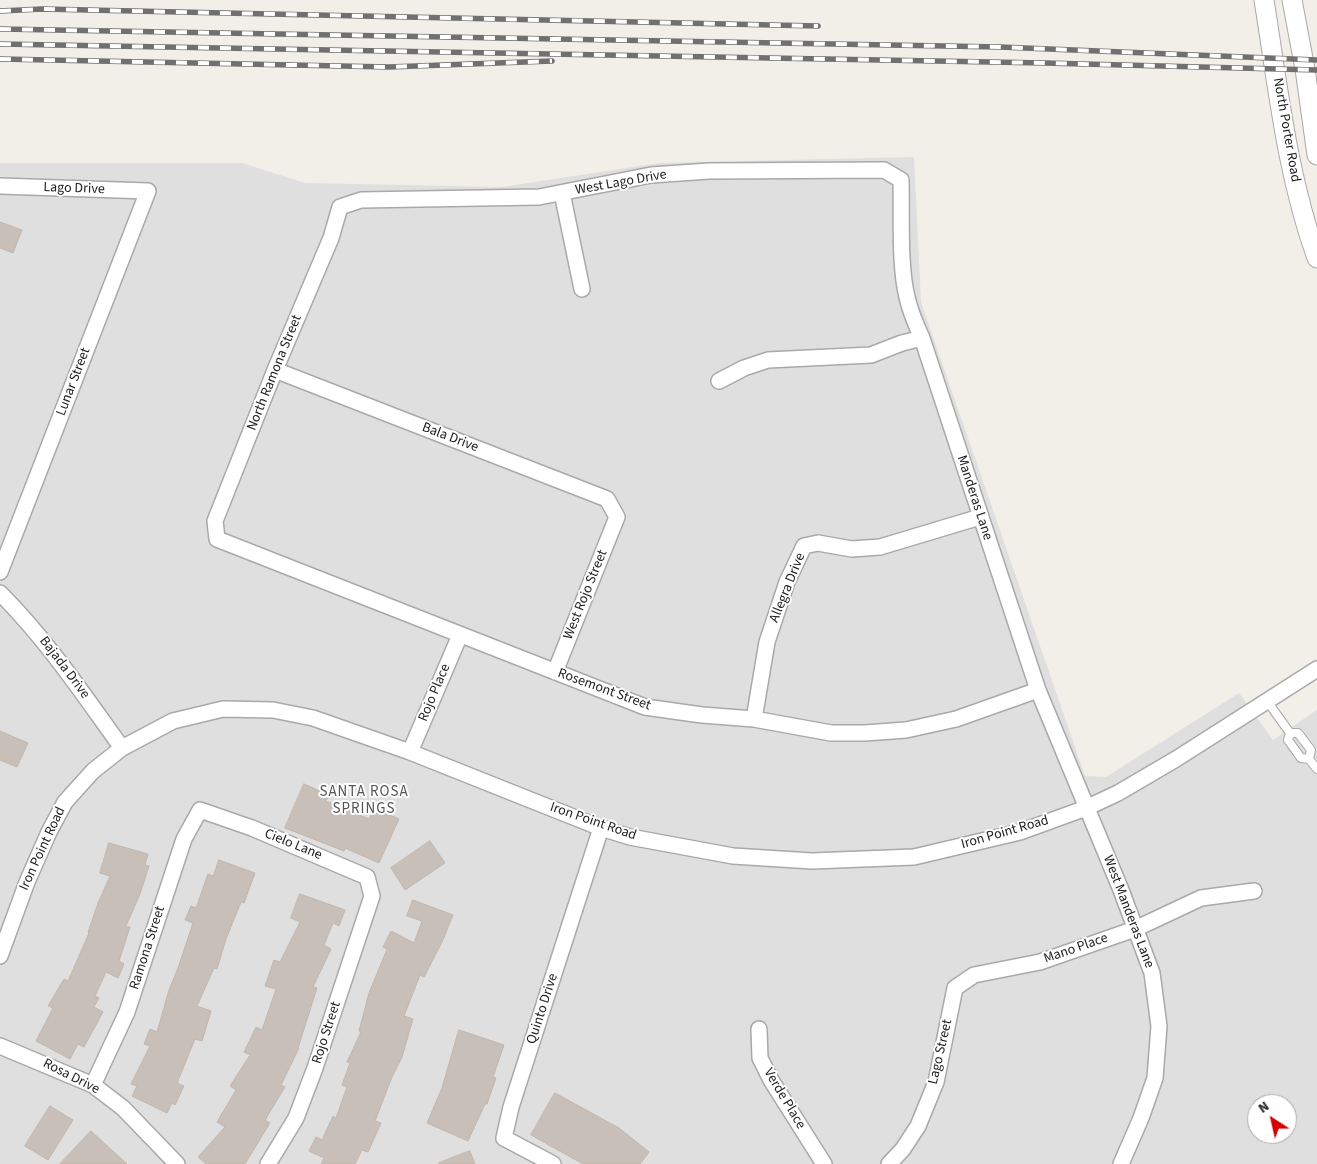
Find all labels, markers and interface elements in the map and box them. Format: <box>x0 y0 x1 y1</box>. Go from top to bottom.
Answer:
street label: North Porter Road <box>1269 76 1303 184</box>
street label: West Lago Drive <box>574 167 668 199</box>
street label: Lago Drive <box>43 180 105 198</box>
street label: North Ramona Street <box>244 313 306 433</box>
street label: Lunar Street <box>53 346 95 418</box>
street label: Bala Drive <box>419 420 481 456</box>
street label: Manderas Lane <box>952 453 996 543</box>
street label: West Rojo Street <box>560 548 612 642</box>
street label: Allegra Drive <box>766 551 810 625</box>
street label: Bajada Drive <box>35 633 93 703</box>
street label: Rojo Place <box>415 662 455 724</box>
street label: Rosemont Street <box>555 665 653 715</box>
district label: SANTA ROSA SPRINGS <box>318 784 410 819</box>
street label: Iron Point Road <box>548 799 638 845</box>
street label: Iron Point Road <box>16 805 70 893</box>
street label: Iron Point Road <box>959 812 1051 854</box>
street label: Cielo Lane <box>262 826 324 864</box>
street label: West Manderas Lane <box>1099 853 1157 971</box>
street label: Ramona Street <box>127 904 169 992</box>
street label: Mano Place <box>1042 930 1110 968</box>
street label: Quinto Drive <box>524 972 562 1046</box>
street label: Rojo Street <box>309 1000 345 1066</box>
street label: Lago Street <box>925 1018 957 1086</box>
street label: Rosa Drive <box>40 1056 102 1098</box>
street label: Verde Place <box>759 1066 809 1132</box>
north arrow <box>1247 1094 1297 1144</box>
text: N <box>1254 1097 1274 1118</box>

